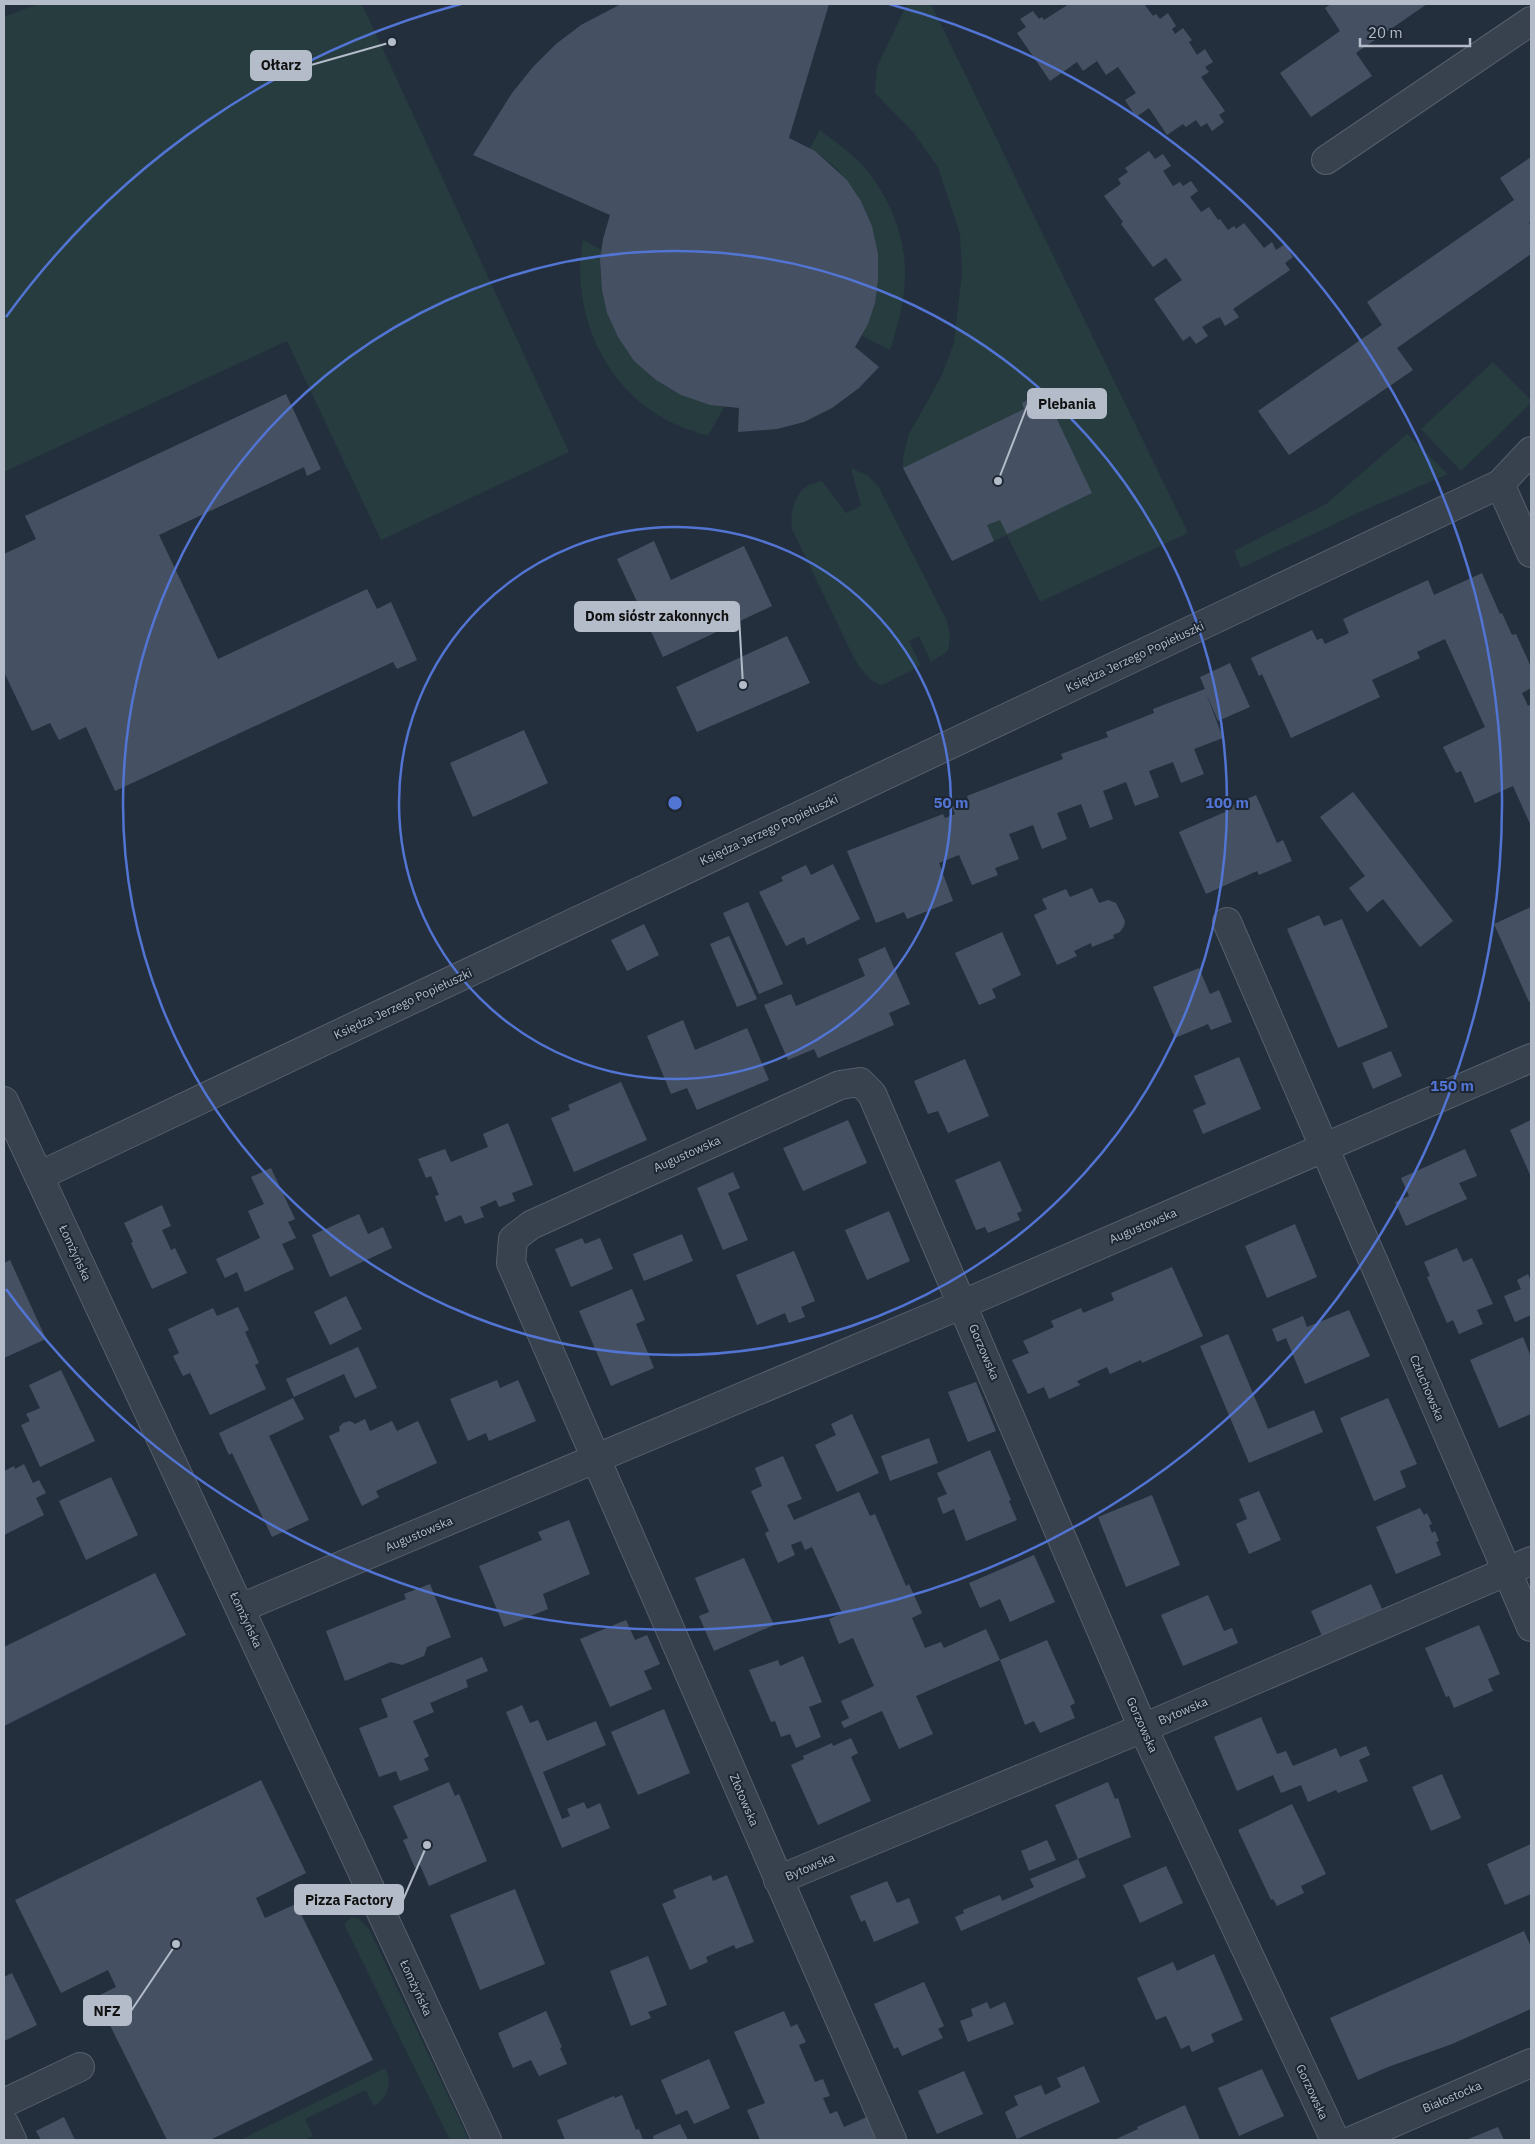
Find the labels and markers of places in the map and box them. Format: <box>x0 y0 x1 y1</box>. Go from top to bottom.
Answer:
callout: Ołtarz <box>251 51 311 80</box>
callout: Plebania <box>1028 389 1106 418</box>
callout: Dom sióstr zakonnych <box>575 602 739 631</box>
centre of rings <box>666 794 684 812</box>
callout: Pizza Factory <box>295 1885 403 1914</box>
callout: NFZ <box>84 1996 131 2025</box>

